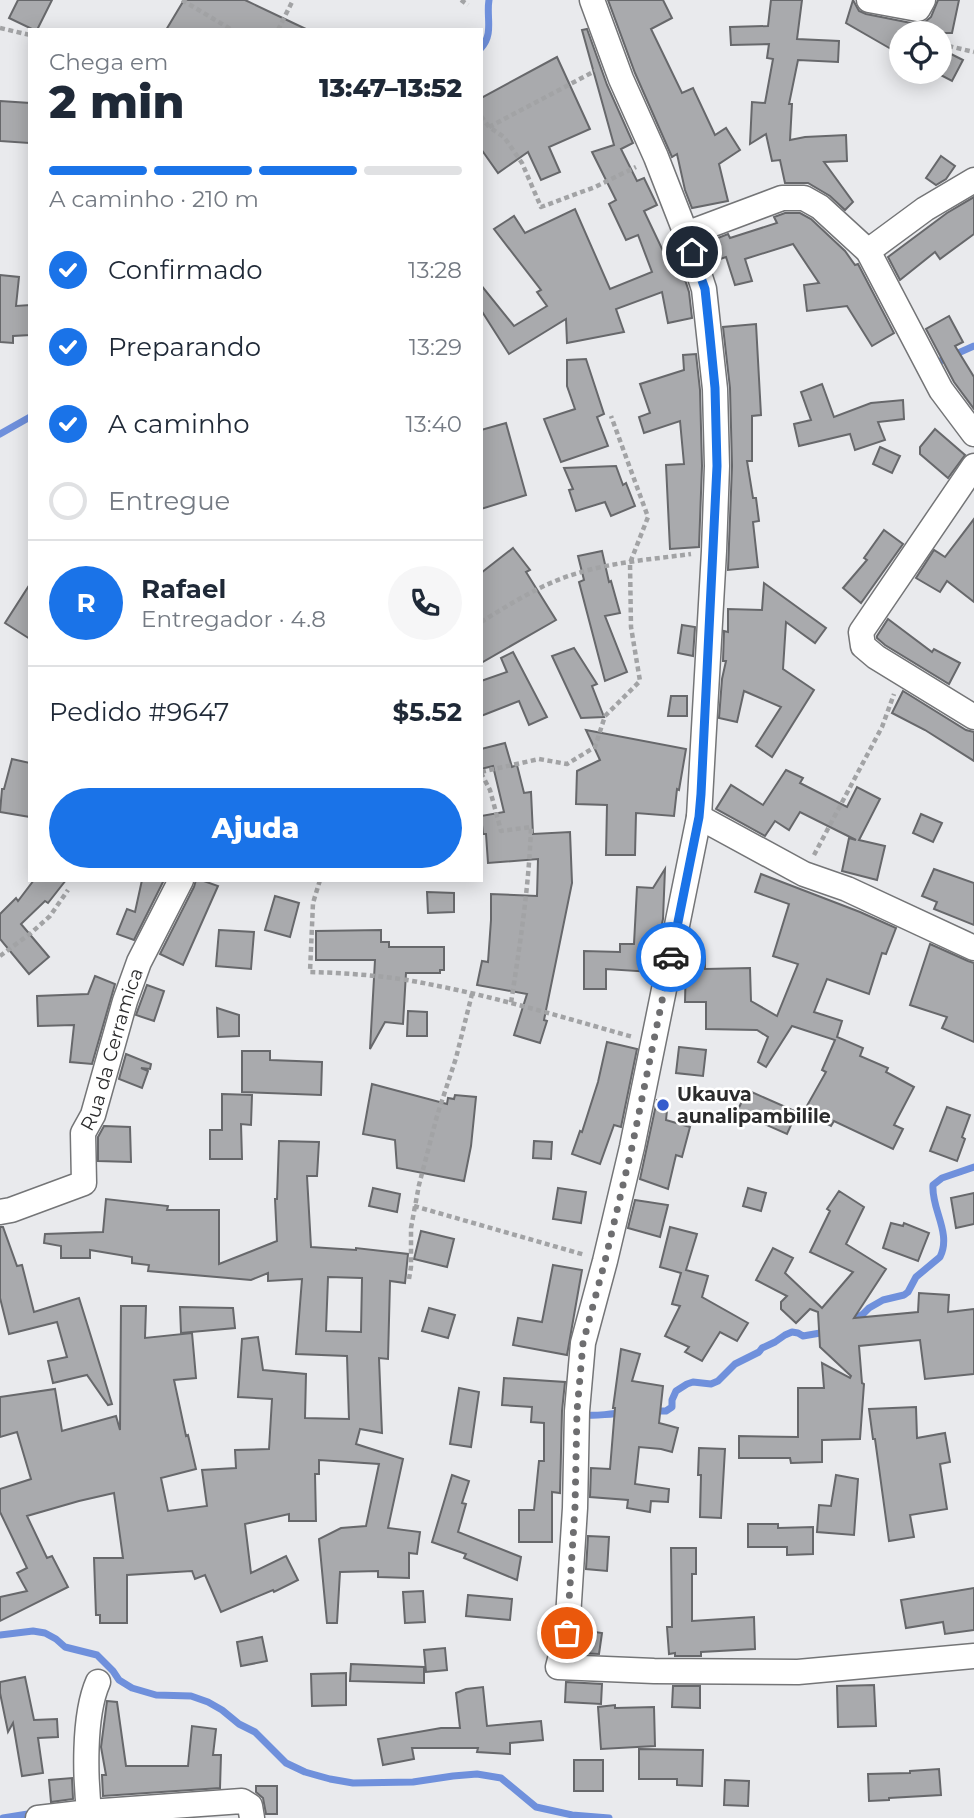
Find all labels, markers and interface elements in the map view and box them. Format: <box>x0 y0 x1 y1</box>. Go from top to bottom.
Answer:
map controls <box>889 21 952 84</box>
button: locate <box>889 21 952 84</box>
text: Chega em <box>49 48 168 76</box>
text: 13:47–13:52 <box>319 72 462 104</box>
text: 2 min <box>49 73 184 130</box>
text: A caminho · 210 m <box>49 185 259 213</box>
pin <box>662 222 722 282</box>
icon: home <box>673 233 711 271</box>
icon: check <box>49 251 87 289</box>
text: Confirmado <box>108 254 263 286</box>
text: 13:28 <box>408 256 462 284</box>
icon: check <box>49 328 87 366</box>
text: Preparando <box>108 331 261 363</box>
text: 13:29 <box>409 333 462 361</box>
icon: check <box>49 405 87 443</box>
text: A caminho <box>108 408 249 440</box>
text: 13:40 <box>405 410 462 438</box>
text: Entregue <box>108 485 230 517</box>
button: phone <box>388 566 462 640</box>
text: Rafael <box>141 573 226 605</box>
text: R <box>76 587 96 619</box>
text: Entregador · 4.8 <box>141 605 326 633</box>
text: Pedido #9647 <box>49 696 229 728</box>
text: $5.52 <box>392 696 462 728</box>
button: Ajuda <box>49 788 462 868</box>
courier <box>636 922 706 992</box>
icon: car <box>652 938 690 976</box>
street label: Rua da Cerramica <box>75 965 147 1135</box>
place label: Ukauva aunalipambilile <box>677 1083 831 1128</box>
marker: Ukauva aunalipambilile <box>655 1097 671 1113</box>
pin <box>537 1603 597 1663</box>
icon: bag <box>548 1614 586 1652</box>

